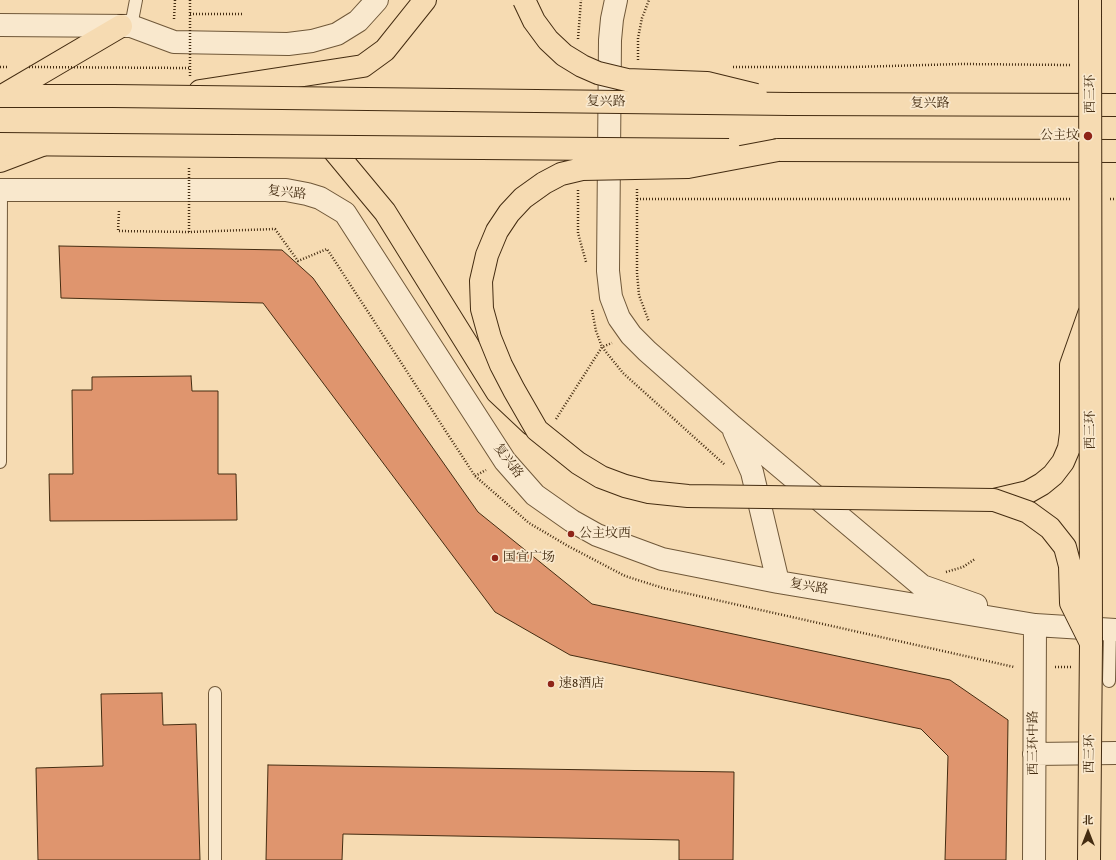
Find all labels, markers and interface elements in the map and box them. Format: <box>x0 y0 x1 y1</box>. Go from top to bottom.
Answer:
street label: 西三环 <box>1083 75 1099 113</box>
street label: 复兴路 <box>586 94 626 110</box>
street label: 复兴路 <box>911 96 949 112</box>
place label: 公主坟 <box>1040 128 1079 144</box>
marker: 公主坟 <box>1082 130 1094 142</box>
street label: 复兴路 <box>267 183 307 203</box>
street label: 西三环 <box>1083 411 1099 449</box>
street label: 复兴路 <box>490 441 526 481</box>
place label: 公主坟西 <box>579 526 631 542</box>
marker: 公主坟西 <box>566 529 576 539</box>
place label: 国宜广场 <box>503 550 555 566</box>
marker: 国宜广场 <box>490 553 500 563</box>
street label: 复兴路 <box>788 576 830 598</box>
place label: 速8酒店 <box>559 676 604 692</box>
marker: 速8酒店 <box>546 679 556 689</box>
street label: 西三环中路 <box>1026 711 1042 775</box>
street label: 西三环 <box>1082 734 1098 774</box>
north arrow <box>1068 812 1108 852</box>
text: 北 <box>1083 812 1094 828</box>

